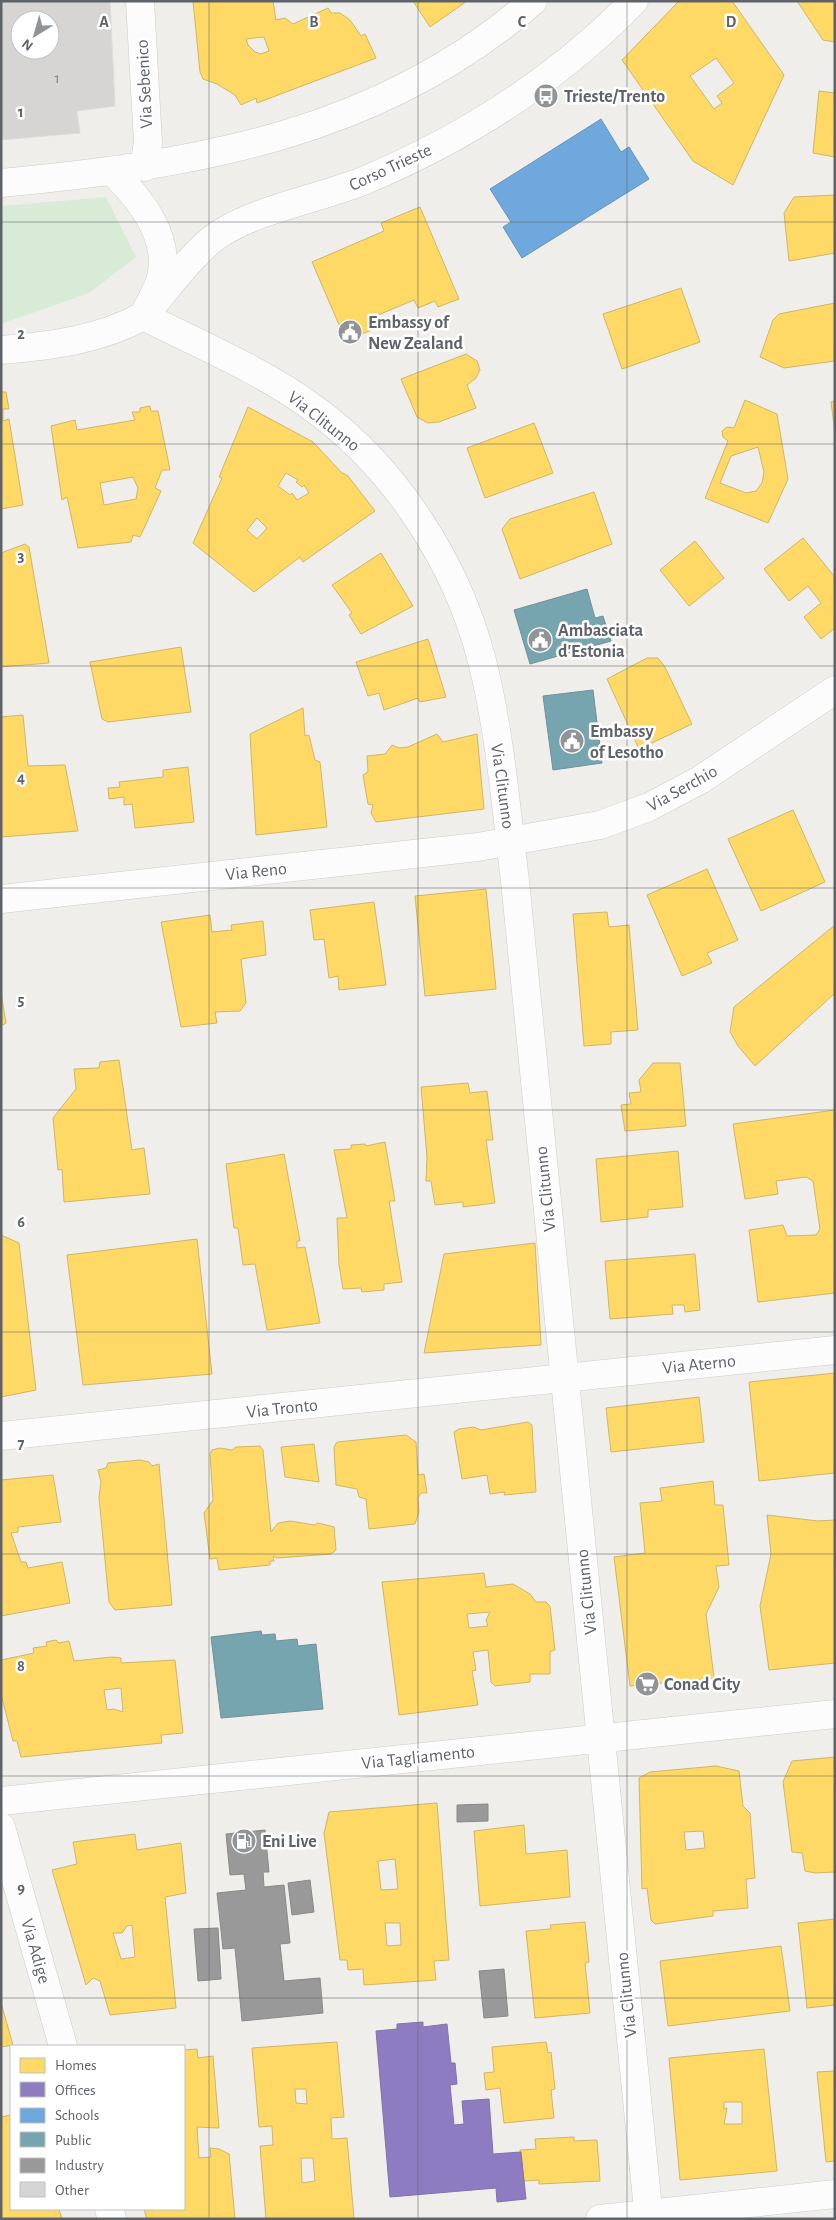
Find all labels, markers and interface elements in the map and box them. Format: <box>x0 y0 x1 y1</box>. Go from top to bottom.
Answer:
north arrow <box>10 10 60 60</box>
text: A <box>99 14 109 30</box>
text: B <box>309 14 319 30</box>
text: C <box>518 14 527 30</box>
text: D <box>726 14 737 30</box>
text: N <box>20 36 36 53</box>
street label: Via Sebenico <box>134 39 156 129</box>
house number: 1 <box>54 71 60 86</box>
bus stop icon: Trieste/Trento <box>533 83 559 109</box>
place label: Trieste/Trento <box>564 88 665 106</box>
text: 1 <box>18 104 24 120</box>
street label: Corso Trieste <box>347 141 434 195</box>
place label: Embassy of New Zealand <box>368 314 463 353</box>
public building icon: Embassy of New Zealand <box>337 319 363 345</box>
text: 2 <box>17 326 25 342</box>
street label: Via Clitunno <box>284 388 363 455</box>
text: 3 <box>18 548 25 564</box>
place label: Ambasciata d'Estonia <box>558 622 644 661</box>
public building icon: Ambasciata d'Estonia <box>527 627 553 653</box>
place label: Embassy of Lesotho <box>590 723 664 762</box>
public building icon: Embassy of Lesotho <box>559 728 585 754</box>
street label: Via Clitunno <box>487 742 517 830</box>
street label: Via Serchio <box>644 762 721 816</box>
text: 4 <box>17 770 25 786</box>
street label: Via Reno <box>225 860 288 884</box>
text: 5 <box>18 992 25 1008</box>
street label: Via Clitunno <box>533 1145 559 1233</box>
text: 6 <box>17 1214 25 1230</box>
street label: Via Aterno <box>662 1352 737 1378</box>
street label: Via Tronto <box>246 1396 319 1422</box>
text: 7 <box>18 1436 25 1452</box>
street label: Via Clitunno <box>574 1548 600 1636</box>
text: 8 <box>17 1658 25 1674</box>
supermarket icon: Conad City <box>634 1671 660 1697</box>
place label: Conad City <box>664 1676 741 1694</box>
street label: Via Tagliamento <box>361 1743 476 1773</box>
fuel station icon: Eni Live <box>231 1828 257 1854</box>
place label: Eni Live <box>262 1833 317 1851</box>
text: 9 <box>17 1880 25 1896</box>
street label: Via Adige <box>17 1917 53 1986</box>
street label: Via Clitunno <box>614 1951 640 2039</box>
legend <box>10 2045 185 2210</box>
text: Homes <box>55 2058 97 2073</box>
text: Offices <box>55 2083 96 2098</box>
text: Schools <box>55 2108 99 2123</box>
text: Public <box>55 2133 91 2148</box>
text: Industry <box>55 2158 104 2173</box>
text: Other <box>55 2183 89 2198</box>

